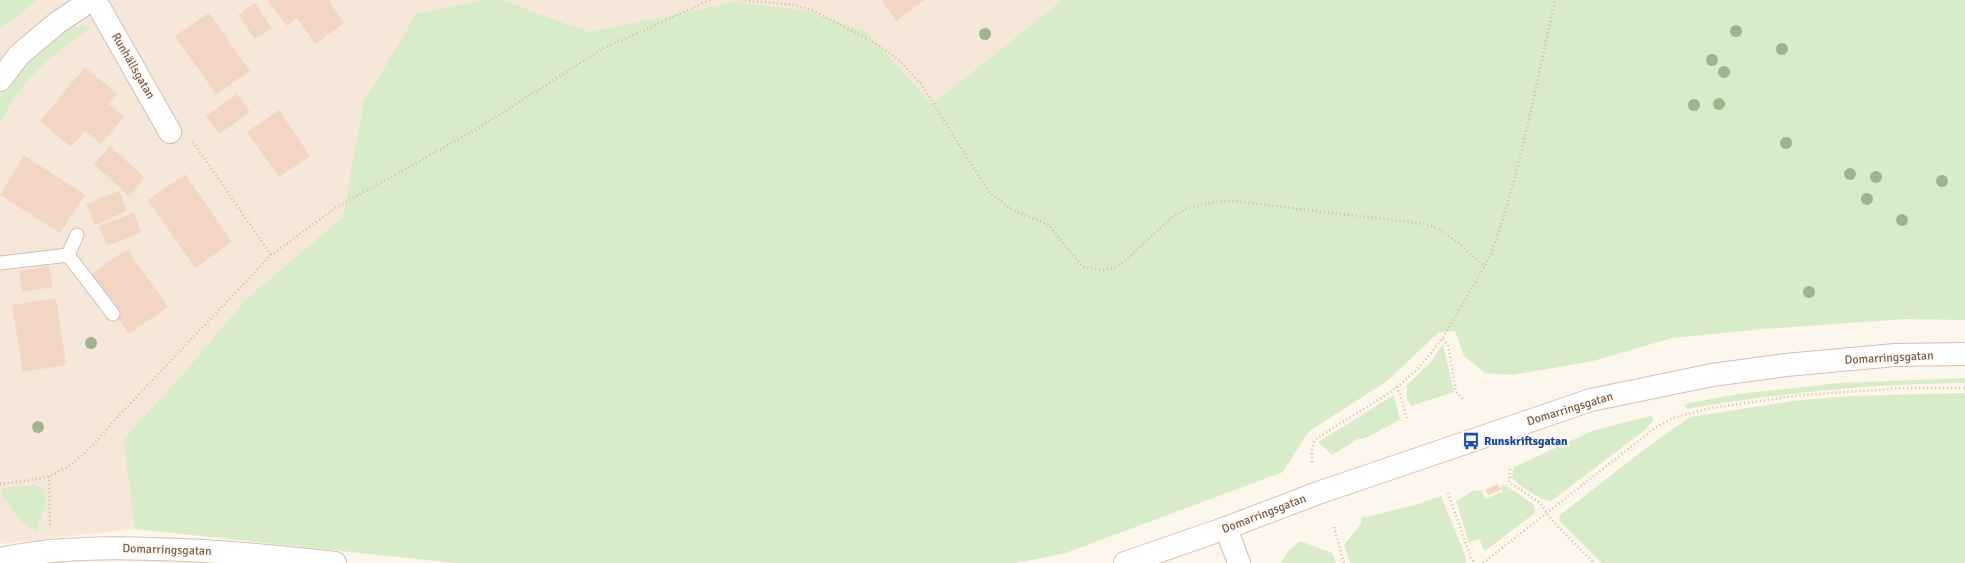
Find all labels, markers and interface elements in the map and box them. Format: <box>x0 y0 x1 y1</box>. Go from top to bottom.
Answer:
street label: Runhällsgatan <box>108 30 158 102</box>
street label: Domarringsgatan <box>1844 348 1934 368</box>
street label: Domarringsgatan <box>1525 389 1615 429</box>
bus stop icon: Runskriftsgatan <box>1461 431 1481 451</box>
place label: Runskriftsgatan <box>1484 434 1568 449</box>
street label: Domarringsgatan <box>1220 491 1308 537</box>
street label: Domarringsgatan <box>122 541 212 559</box>

